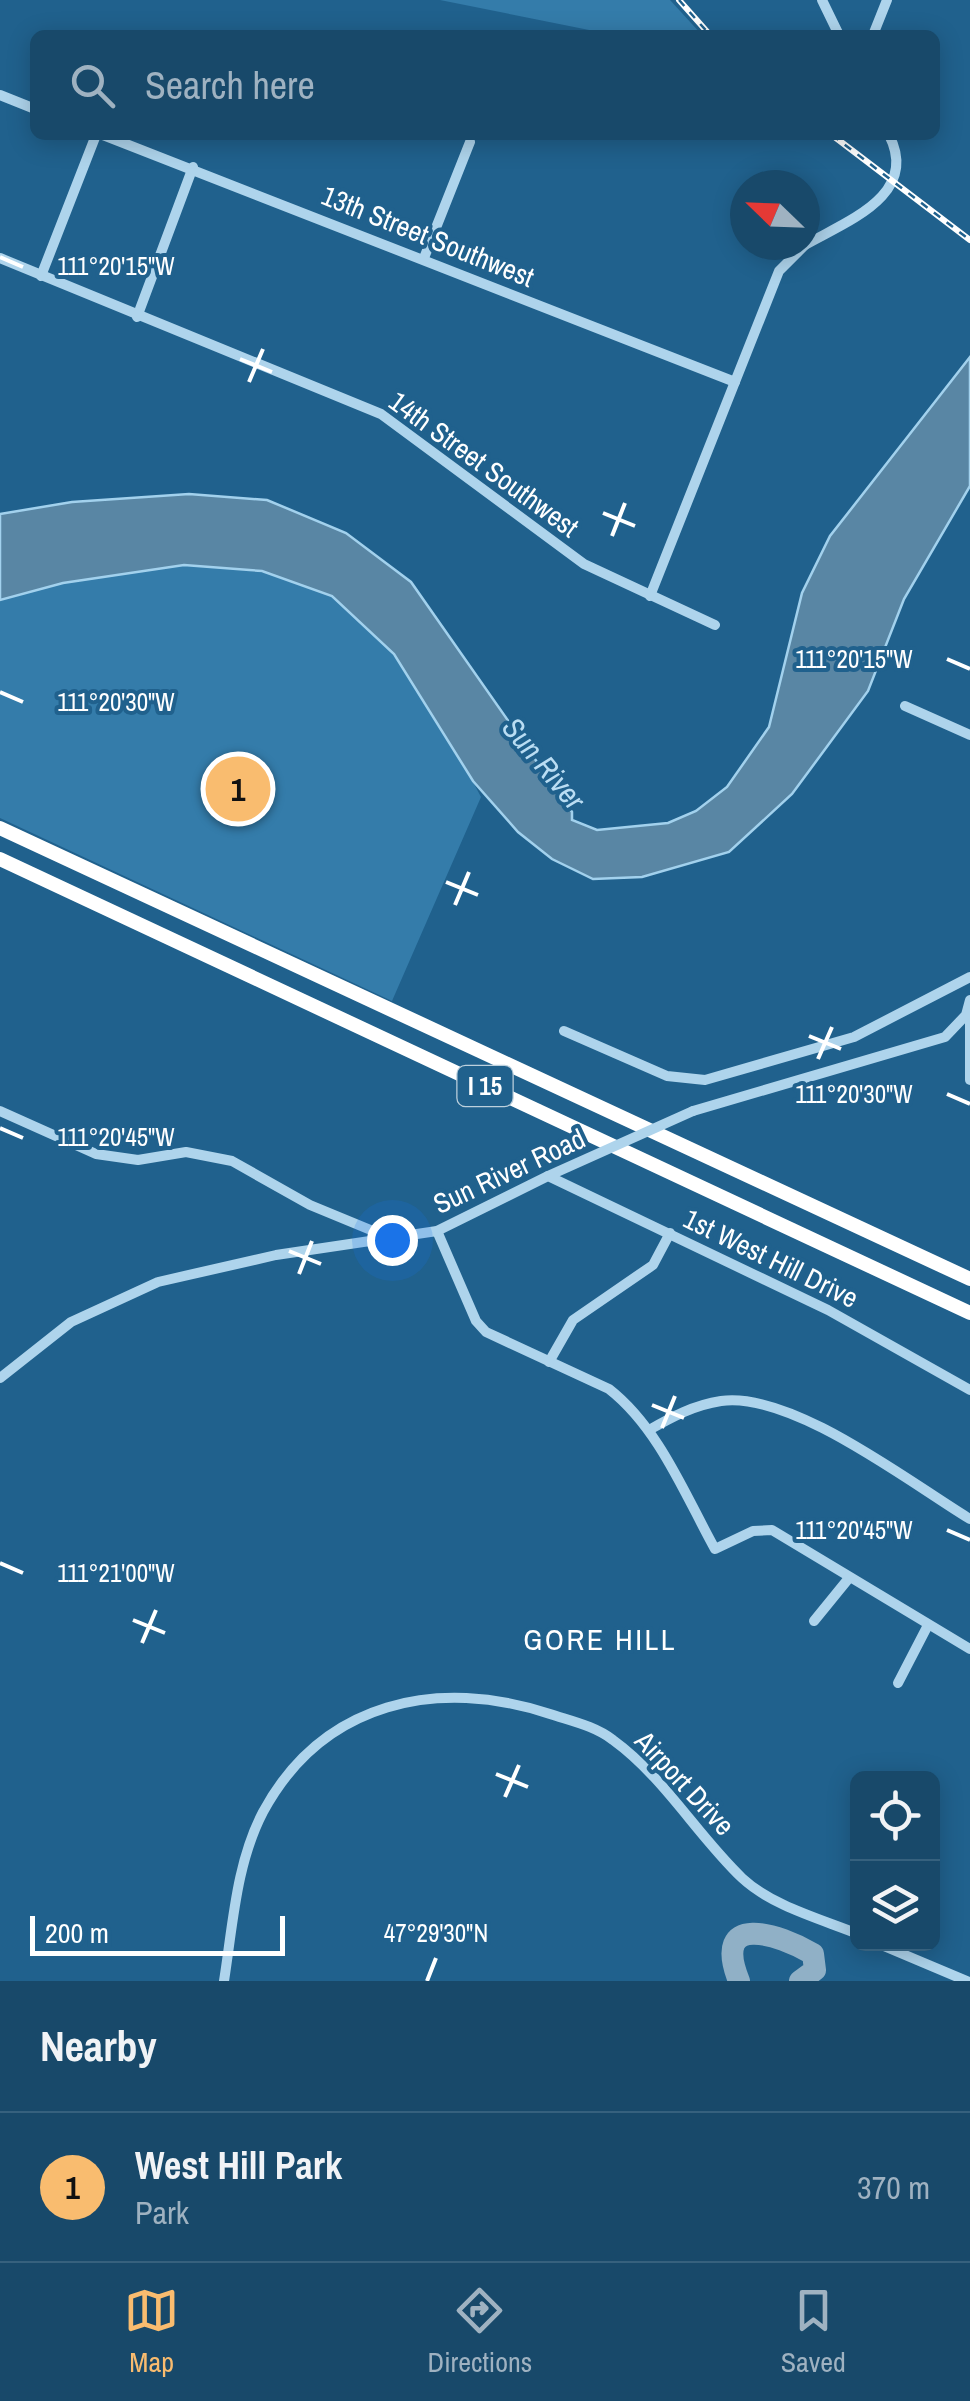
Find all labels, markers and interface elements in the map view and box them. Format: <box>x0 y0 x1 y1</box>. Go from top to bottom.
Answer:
search box <box>30 30 940 140</box>
icon: search <box>65 58 120 113</box>
text: Search here <box>145 60 315 111</box>
north arrow <box>730 170 820 260</box>
street label: 13th Street Southwest <box>316 176 540 296</box>
text: 111°20'15"W <box>57 249 175 283</box>
street label: 14th Street Southwest <box>381 382 587 546</box>
text: 111°20'15"W <box>795 642 913 676</box>
text: 111°20'30"W <box>57 685 175 719</box>
water label: Sun River <box>494 708 595 818</box>
pin: 1 <box>206 752 270 826</box>
road number: I 15 <box>458 1066 512 1106</box>
text: 111°20'30"W <box>795 1077 913 1111</box>
street label: Sun River Road <box>427 1119 591 1223</box>
text: 111°20'45"W <box>57 1120 175 1154</box>
street label: 1st West Hill Drive <box>677 1199 865 1317</box>
your location <box>367 1215 418 1266</box>
text: 111°20'45"W <box>795 1513 913 1547</box>
text: 111°21'00"W <box>57 1556 175 1590</box>
district label: GORE HILL <box>523 1619 677 1659</box>
street label: Airport Drive <box>626 1722 743 1844</box>
map controls <box>850 1771 940 1951</box>
button: locate <box>850 1771 940 1861</box>
button: layers <box>850 1861 940 1951</box>
scale bar <box>30 1911 285 1956</box>
text: 200 m <box>45 1914 109 1952</box>
text: 47°29'30"N <box>384 1916 488 1950</box>
text: Nearby <box>40 2018 157 2074</box>
text: West Hill Park <box>135 2140 342 2191</box>
text: 1 <box>65 2166 80 2209</box>
text: 370 m <box>857 2166 930 2209</box>
text: Park <box>135 2191 189 2234</box>
tab: Map <box>124 2283 179 2381</box>
tab: Directions <box>428 2283 532 2381</box>
tab: Saved <box>781 2283 846 2381</box>

